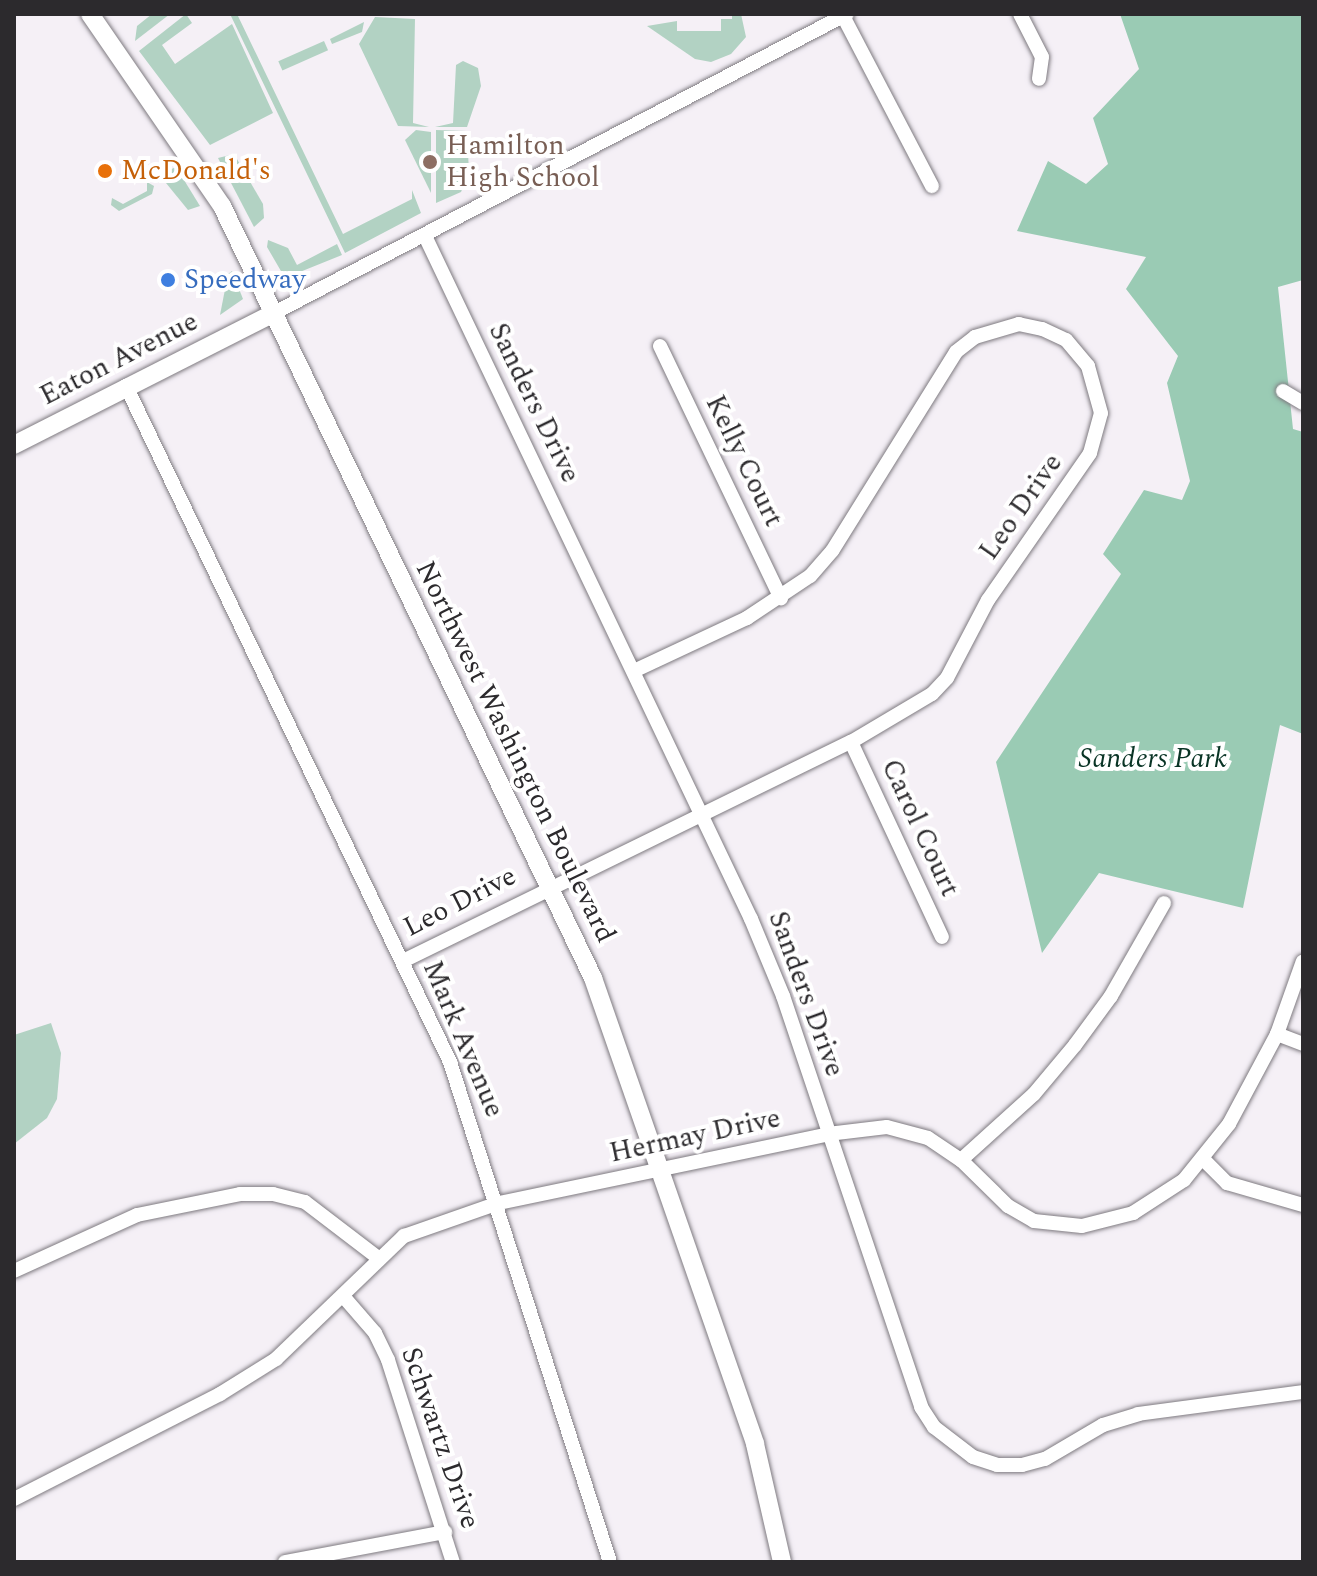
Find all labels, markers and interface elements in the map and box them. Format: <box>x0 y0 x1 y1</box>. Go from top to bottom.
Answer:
place label: Hamilton High School <box>446 129 599 195</box>
marker: Hamilton High School <box>421 153 439 171</box>
place label: McDonald's <box>121 154 271 188</box>
marker: McDonald's <box>96 162 114 180</box>
place label: Speedway <box>184 263 306 297</box>
marker: Speedway <box>159 271 177 289</box>
street label: Eaton Avenue <box>34 305 204 413</box>
street label: Sanders Drive <box>481 318 587 488</box>
street label: Kelly Court <box>698 390 790 532</box>
street label: Leo Drive <box>972 447 1070 567</box>
street label: Northwest Washington Boulevard <box>408 556 622 948</box>
park label: Sanders Park <box>1079 742 1227 776</box>
street label: Carol Court <box>874 754 966 902</box>
street label: Leo Drive <box>398 859 522 945</box>
street label: Sanders Drive <box>761 907 851 1081</box>
street label: Mark Avenue <box>415 956 511 1122</box>
street label: Hermay Drive <box>606 1101 784 1171</box>
street label: Schwartz Drive <box>393 1343 487 1533</box>

